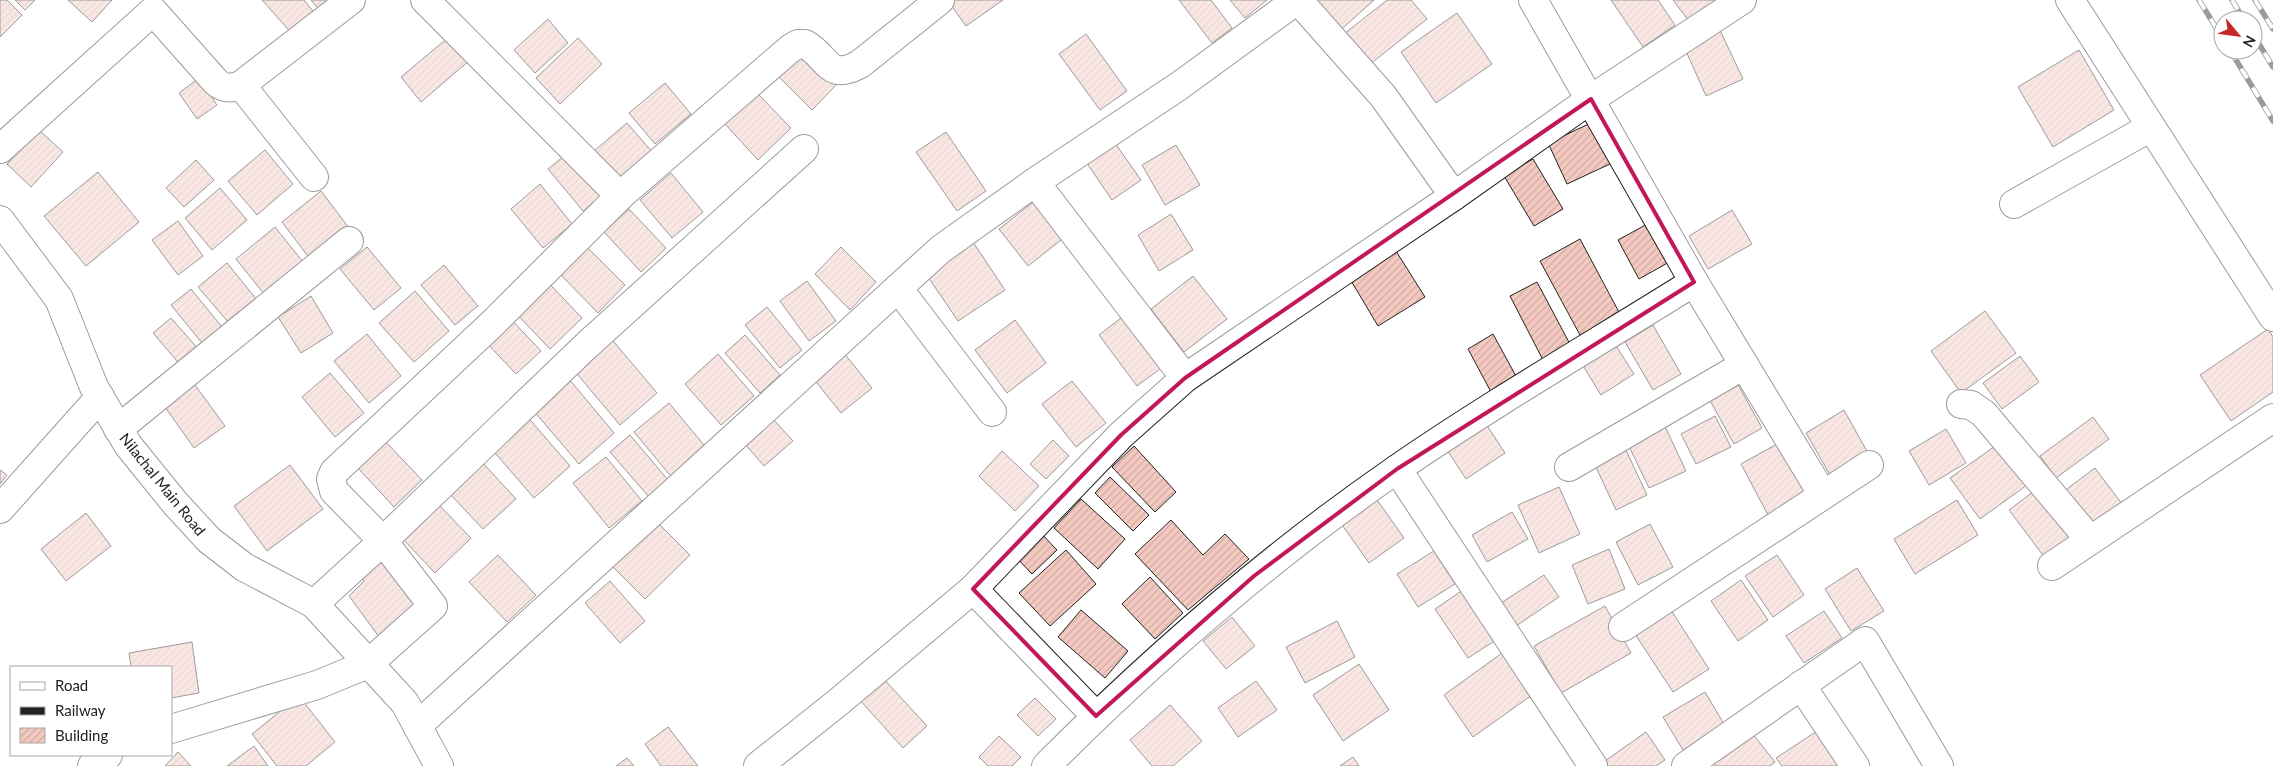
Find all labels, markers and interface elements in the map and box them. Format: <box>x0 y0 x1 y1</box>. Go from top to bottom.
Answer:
north arrow <box>2213 10 2263 60</box>
text: N <box>2240 33 2260 50</box>
street label: Nilachal Main Road <box>116 429 210 539</box>
legend <box>10 666 172 756</box>
text: Road <box>55 676 88 694</box>
text: Railway <box>55 701 106 719</box>
text: Building <box>55 726 108 744</box>

